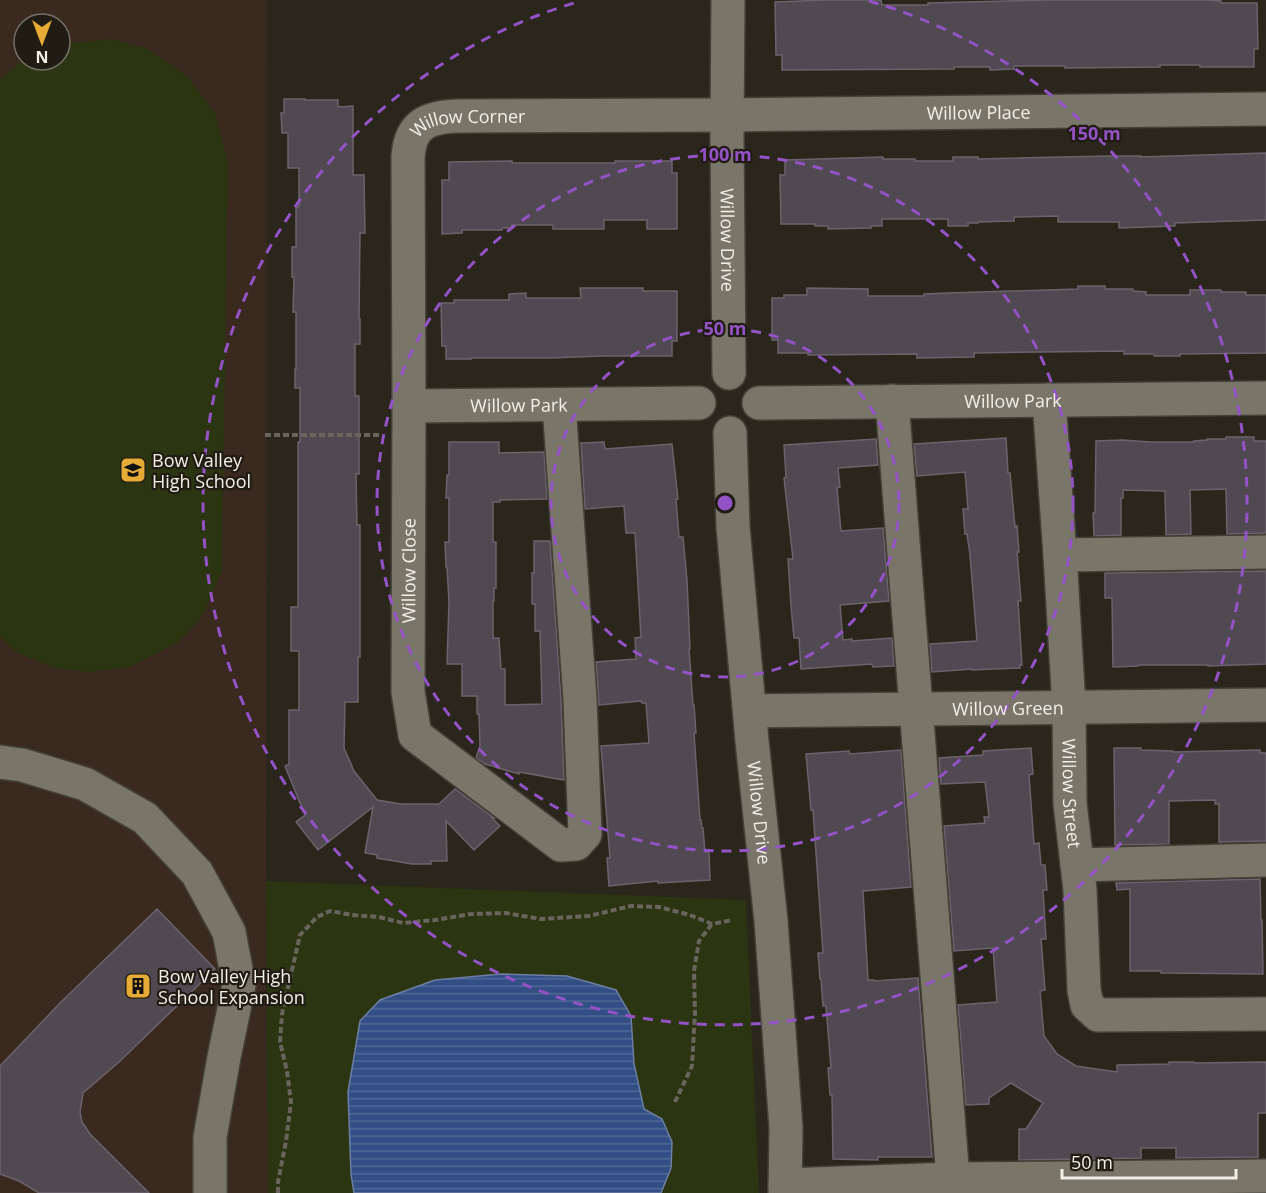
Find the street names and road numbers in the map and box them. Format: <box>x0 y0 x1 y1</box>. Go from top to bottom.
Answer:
street label: Willow Place <box>926 100 1031 125</box>
street label: Willow Corner <box>404 104 526 142</box>
street label: Willow Drive <box>715 188 740 292</box>
street label: Willow Park <box>964 388 1062 413</box>
street label: Willow Park <box>470 392 568 417</box>
street label: Willow Close <box>396 518 421 623</box>
street label: Willow Green <box>952 695 1064 721</box>
street label: Willow Street <box>1057 738 1087 849</box>
street label: Willow Drive <box>742 760 777 866</box>

